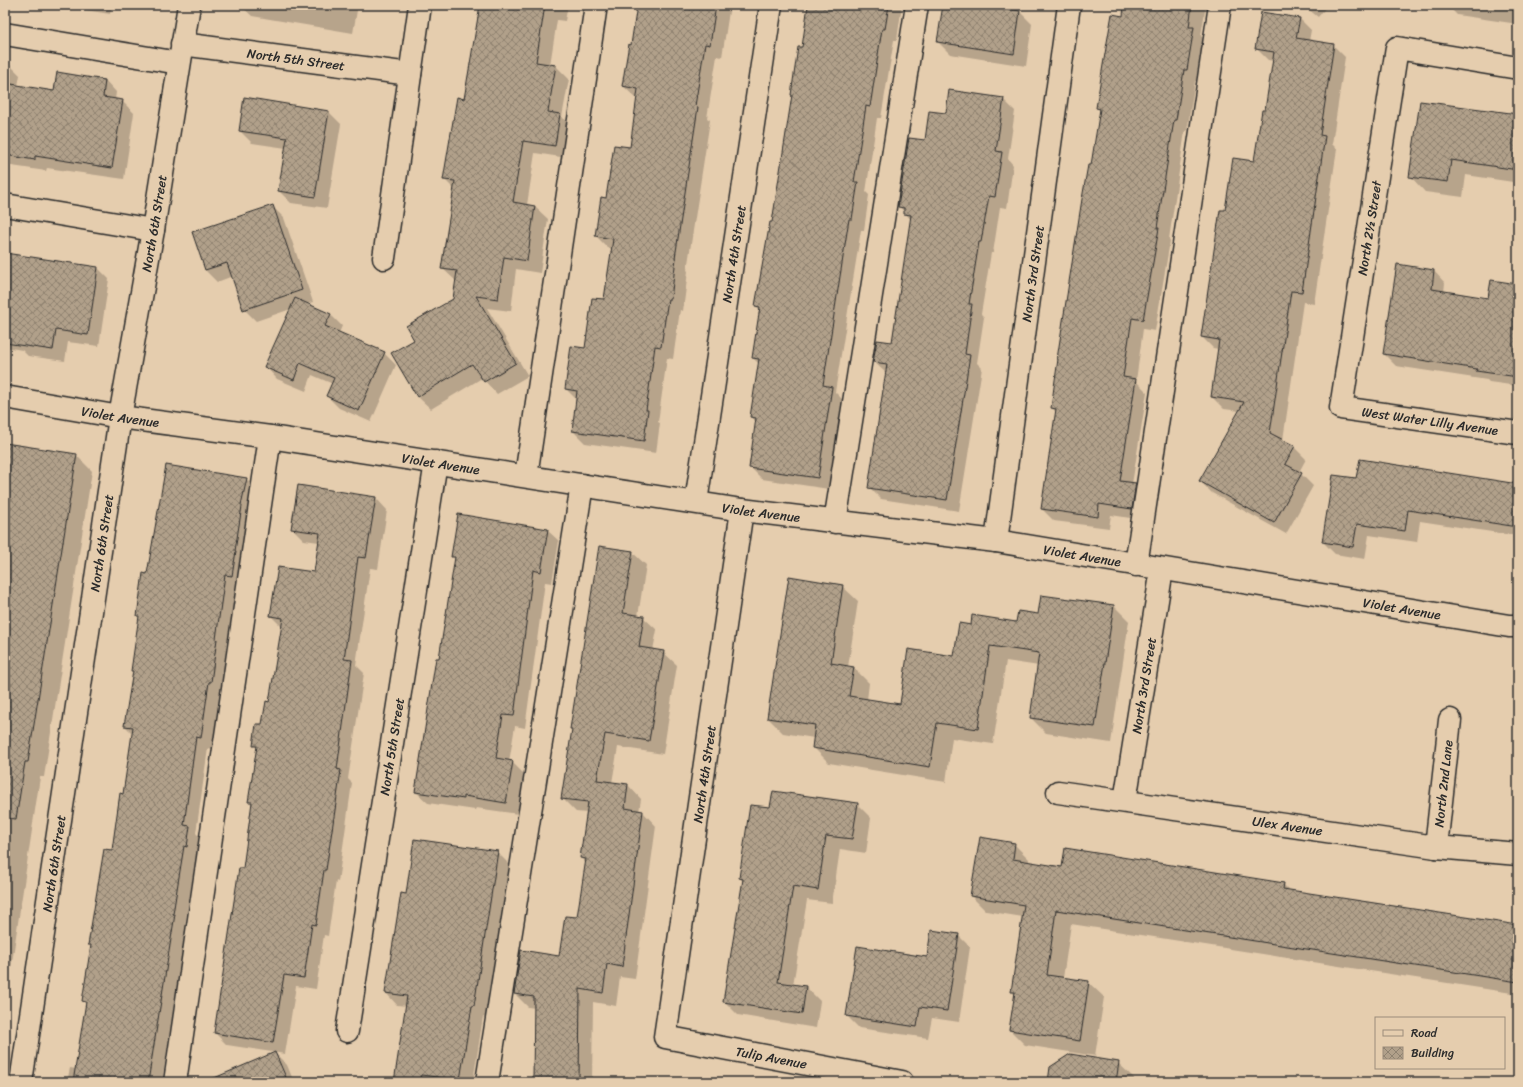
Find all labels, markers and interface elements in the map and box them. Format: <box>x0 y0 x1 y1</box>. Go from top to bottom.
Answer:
street label: North 5th Street <box>246 42 347 77</box>
street label: North 6th Street <box>135 173 174 274</box>
street label: North 2½ Street <box>1351 178 1388 277</box>
street label: North 4th Street <box>715 203 753 304</box>
street label: North 3rd Street <box>1015 223 1051 323</box>
street label: Violet Avenue <box>80 399 161 434</box>
street label: West Water Lilly Avenue <box>1360 400 1500 442</box>
street label: Violet Avenue <box>400 447 481 481</box>
street label: North 6th Street <box>83 493 120 593</box>
street label: Violet Avenue <box>720 496 802 529</box>
street label: Violet Avenue <box>1042 538 1123 574</box>
street label: Violet Avenue <box>1361 591 1442 627</box>
street label: North 3rd Street <box>1125 635 1163 735</box>
street label: North 5th Street <box>373 696 411 797</box>
street label: North 4th Street <box>686 723 723 824</box>
street label: North 2nd Lane <box>1427 738 1460 828</box>
street label: Ulex Avenue <box>1251 809 1325 842</box>
street label: North 6th Street <box>35 813 73 914</box>
legend <box>1375 1017 1505 1069</box>
text: Road <box>1411 1022 1438 1044</box>
street label: Tulip Avenue <box>734 1040 809 1076</box>
text: Building <box>1411 1042 1454 1064</box>

